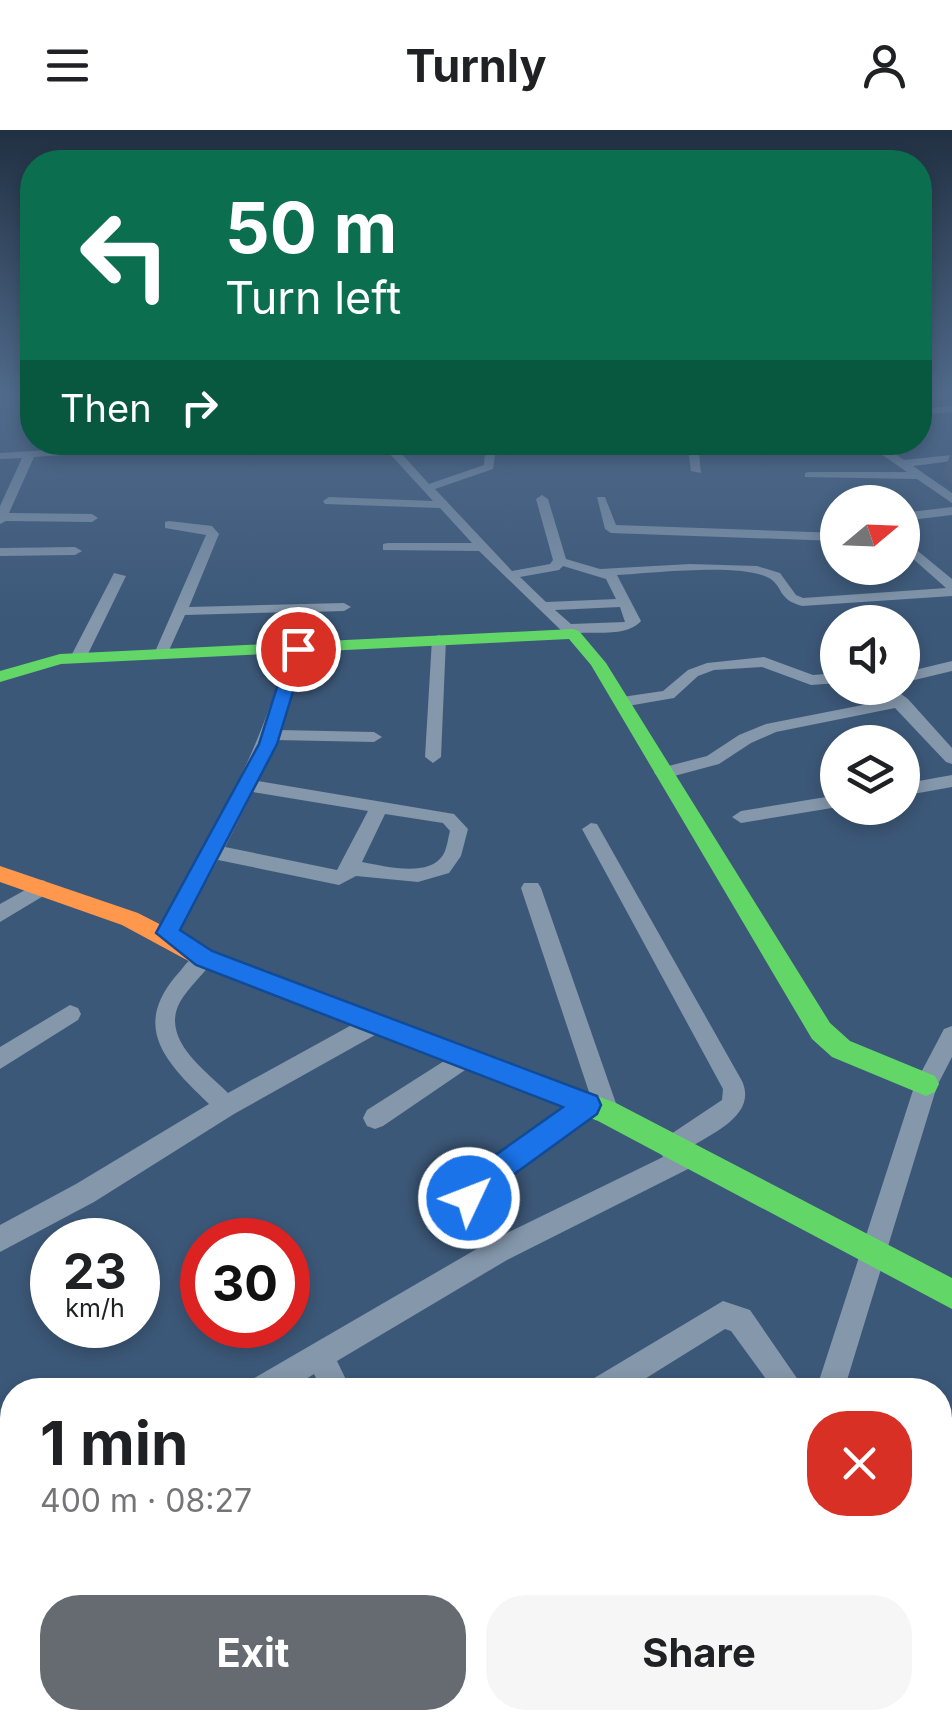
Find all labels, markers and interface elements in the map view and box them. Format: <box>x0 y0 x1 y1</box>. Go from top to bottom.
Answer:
icon: menu <box>40 38 95 93</box>
text: Turnly <box>405 38 547 93</box>
icon: person <box>857 38 912 93</box>
text: 50 m <box>225 185 397 270</box>
icon: left <box>60 190 190 320</box>
text: Turn left <box>225 270 401 325</box>
icon: right <box>172 380 227 435</box>
text: Then <box>60 385 152 431</box>
north arrow <box>820 485 920 585</box>
map controls <box>820 485 920 825</box>
button: sound <box>820 605 920 705</box>
pin <box>256 607 341 692</box>
icon: arrive <box>271 622 326 677</box>
button: layers <box>820 725 920 825</box>
position arrow <box>417 1146 521 1250</box>
speed limit sign: 30 <box>180 1218 310 1348</box>
text: 23 <box>63 1241 127 1301</box>
text: km/h <box>65 1293 125 1323</box>
text: 1 min <box>40 1407 188 1479</box>
button: close <box>807 1411 912 1516</box>
text: 400 m · 08:27 <box>40 1481 252 1520</box>
button: Exit <box>40 1595 466 1710</box>
button: Share <box>486 1595 912 1710</box>

